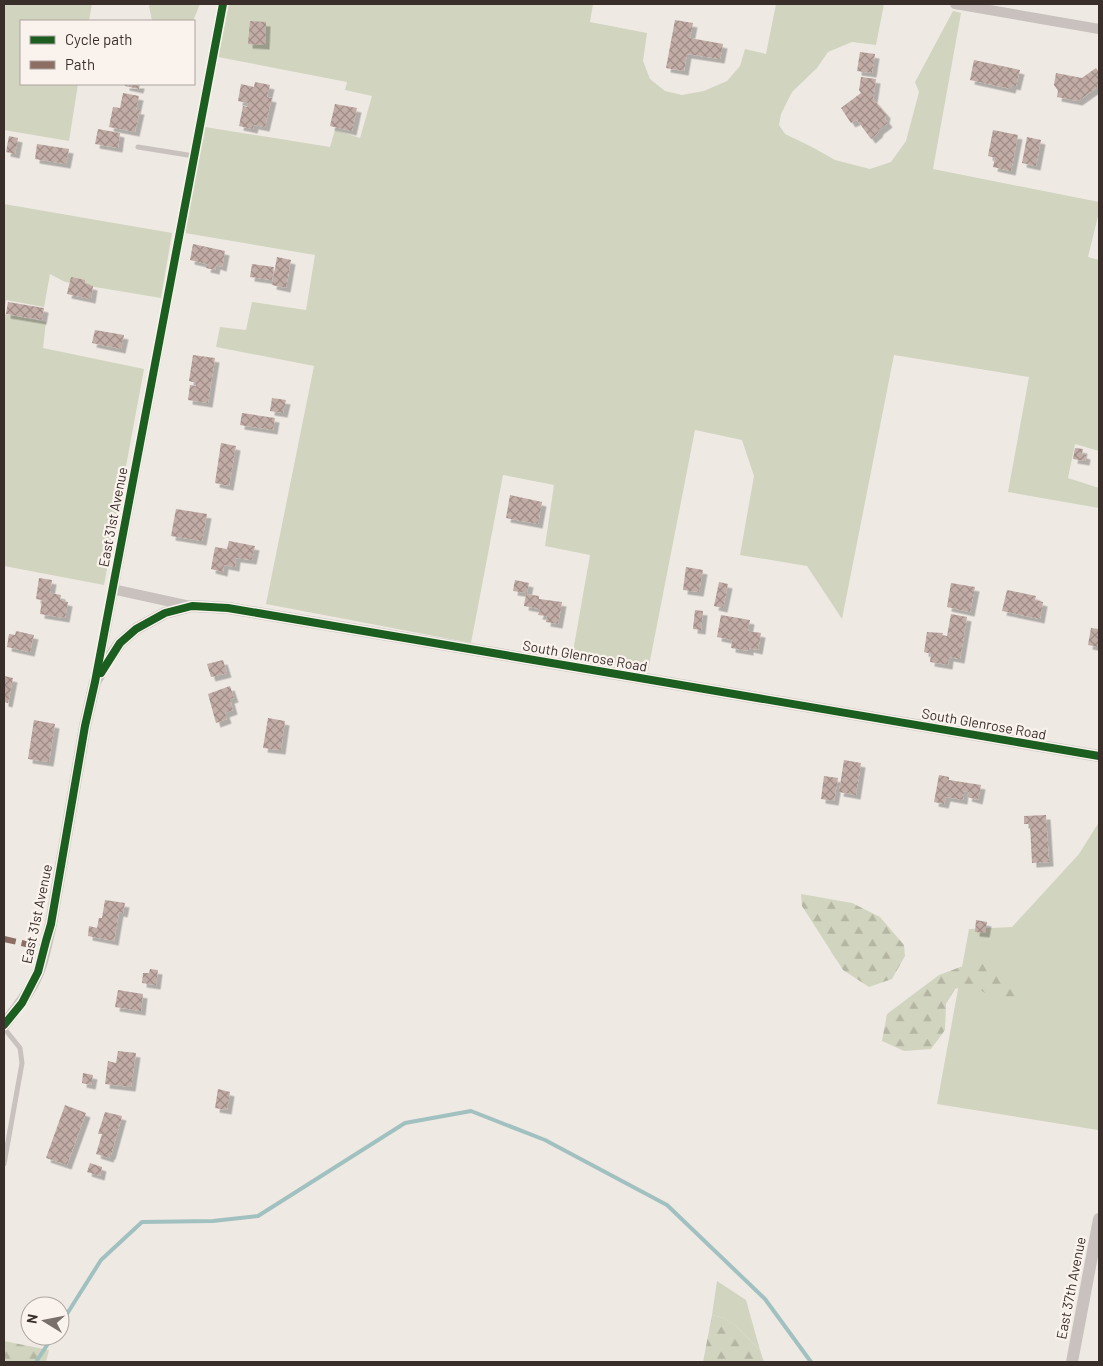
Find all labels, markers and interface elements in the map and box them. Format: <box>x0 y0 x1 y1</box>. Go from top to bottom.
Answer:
legend <box>20 20 195 85</box>
text: Cycle path <box>65 30 132 48</box>
text: Path <box>65 55 95 73</box>
street label: East 31st Avenue <box>94 466 131 568</box>
street label: South Glenrose Road <box>521 636 649 675</box>
street label: South Glenrose Road <box>920 704 1048 743</box>
street label: East 31st Avenue <box>18 863 55 965</box>
street label: East 37th Avenue <box>1052 1235 1089 1341</box>
north arrow <box>20 1296 70 1346</box>
text: N <box>23 1313 41 1325</box>

